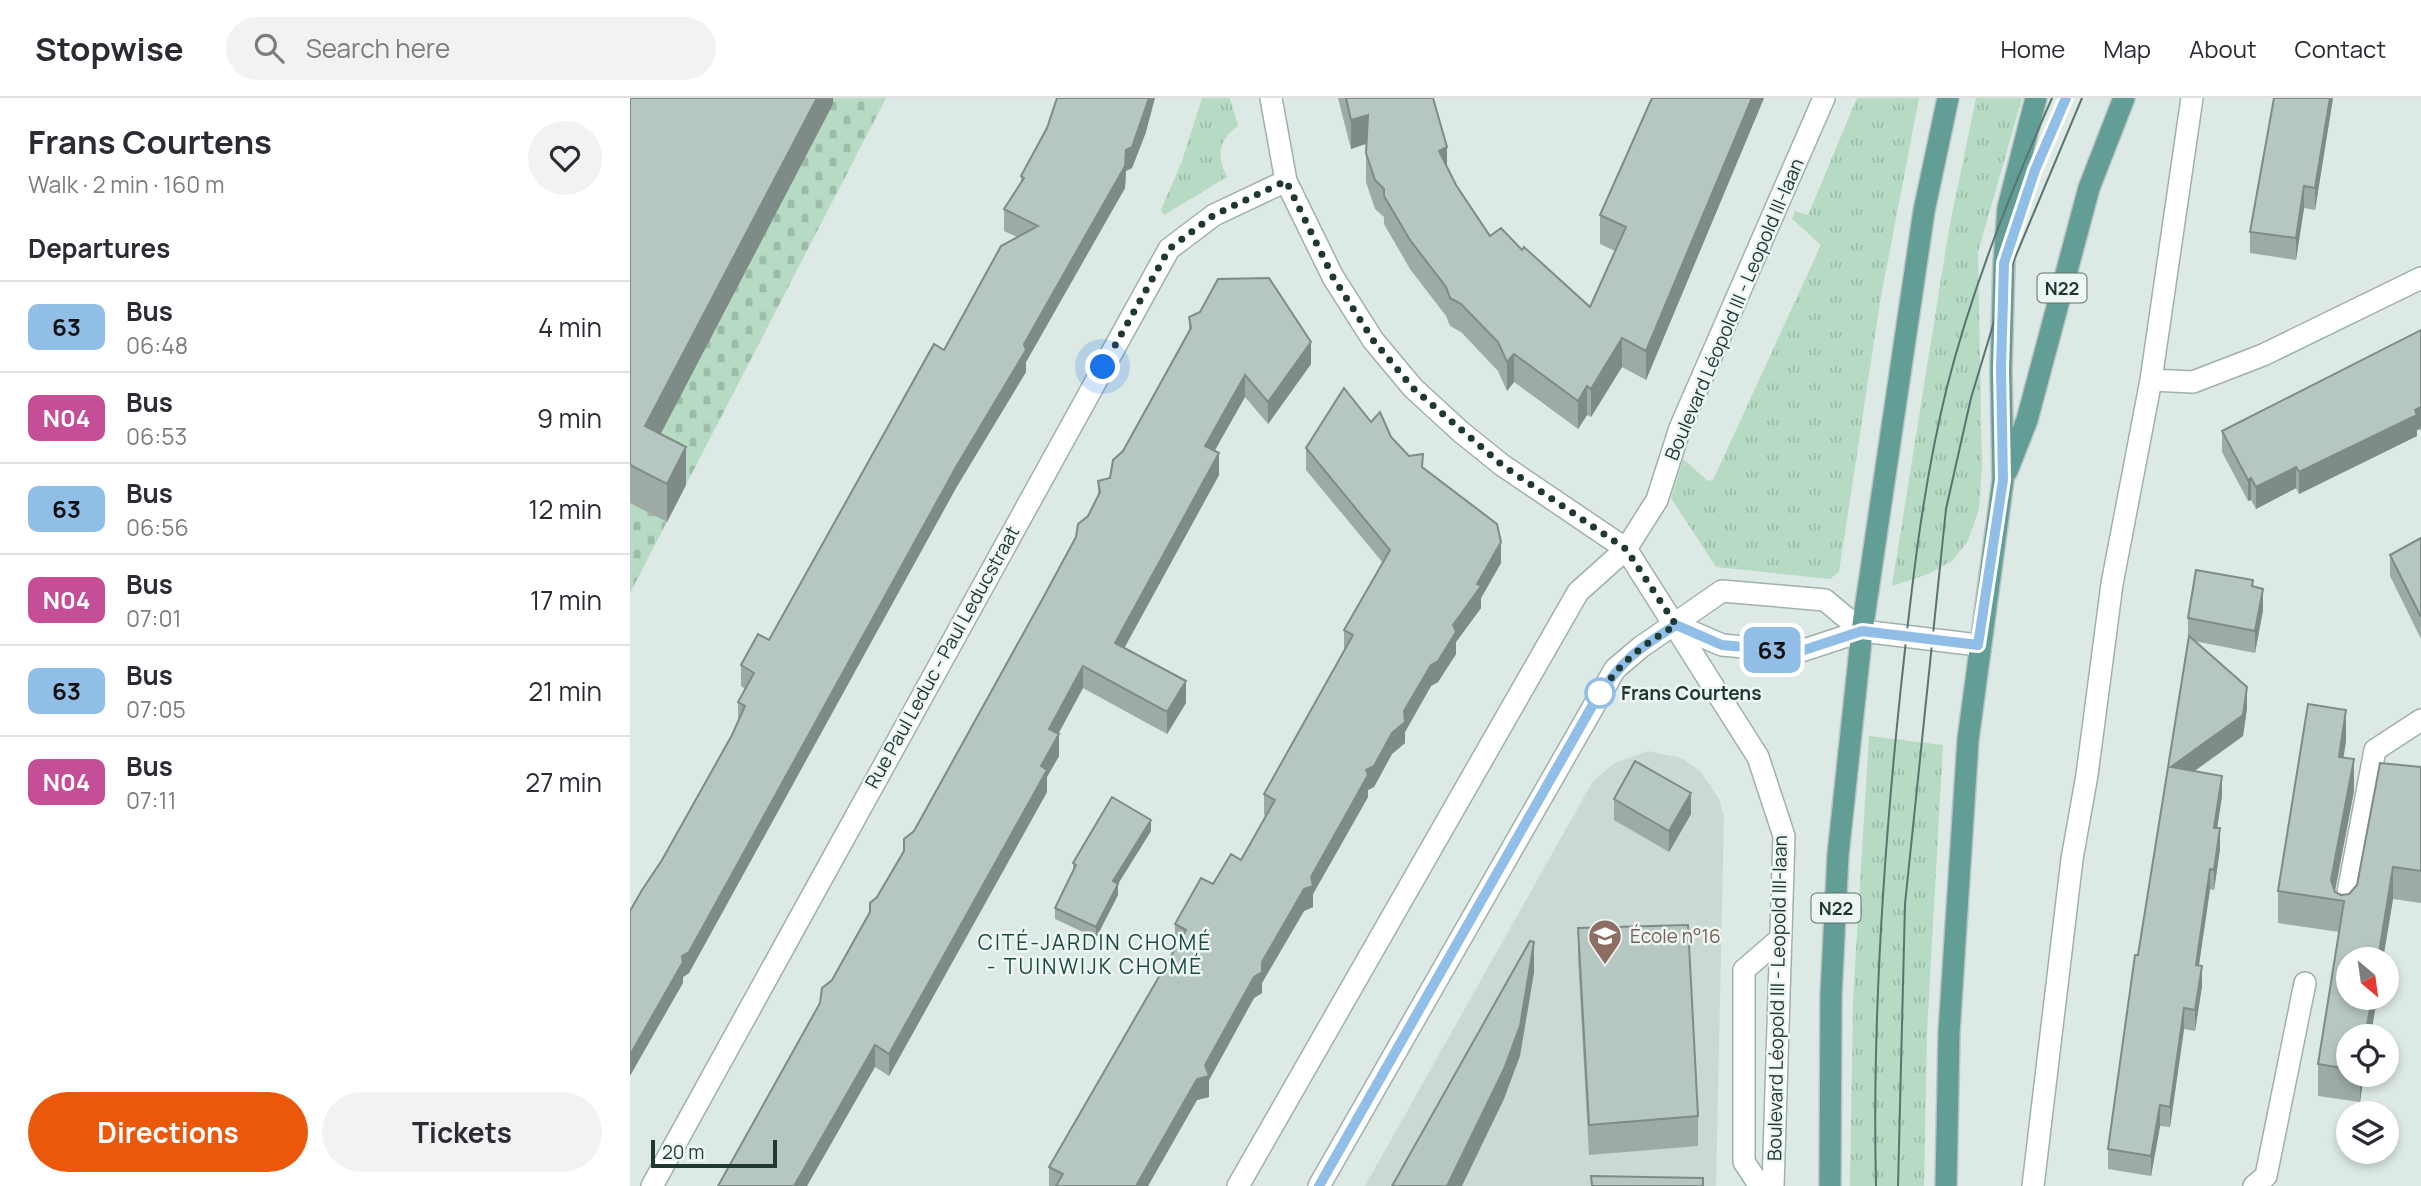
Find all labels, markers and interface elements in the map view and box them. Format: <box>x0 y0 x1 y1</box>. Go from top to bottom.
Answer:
search box <box>226 17 716 80</box>
text: Stopwise <box>35 26 184 71</box>
icon: search <box>250 29 288 67</box>
text: Search here <box>306 30 450 66</box>
text: Home <box>2000 32 2065 65</box>
text: Map <box>2103 32 2151 65</box>
text: About <box>2189 32 2257 65</box>
text: Contact <box>2295 32 2386 65</box>
text: Frans Courtens <box>28 119 272 164</box>
button: heart <box>528 121 602 195</box>
street label: Boulevard Léopold III - Leopold III-laan <box>1658 154 1810 464</box>
text: Walk · 2 min · 160 m <box>28 168 224 200</box>
text: Departures <box>28 230 170 266</box>
road number: N22 <box>2038 274 2086 302</box>
text: Bus <box>126 293 173 329</box>
text: 4 min <box>538 309 602 345</box>
text: 63 <box>52 310 81 343</box>
text: 06:48 <box>126 329 188 361</box>
your location <box>1085 349 1120 384</box>
text: Bus <box>126 384 173 420</box>
text: 9 min <box>537 400 602 436</box>
text: N04 <box>43 401 90 434</box>
text: 06:53 <box>126 420 187 452</box>
text: Bus <box>126 475 173 511</box>
text: 12 min <box>528 491 602 527</box>
text: 63 <box>52 492 81 525</box>
text: 06:56 <box>126 511 189 543</box>
street label: Rue Paul Leduc - Paul Leducstraat <box>859 521 1025 793</box>
text: Bus <box>126 566 173 602</box>
text: 17 min <box>530 582 602 618</box>
text: N04 <box>43 583 90 616</box>
text: 07:01 <box>126 602 181 634</box>
line badge: 63 <box>1740 627 1804 673</box>
text: 63 <box>1758 633 1786 666</box>
text: Bus <box>126 657 173 693</box>
text: 21 min <box>528 673 602 709</box>
text: 63 <box>52 674 81 707</box>
marker: Frans Courtens <box>1585 678 1615 708</box>
place label: Frans Courtens <box>1621 680 1761 706</box>
text: 07:05 <box>126 693 186 725</box>
text: Bus <box>126 748 173 784</box>
text: 27 min <box>525 764 602 800</box>
text: N04 <box>43 765 90 798</box>
text: 07:11 <box>126 784 176 816</box>
street label: Boulevard Léopold III - Leopold III-laan <box>1761 835 1793 1161</box>
road number: N22 <box>1812 894 1860 922</box>
school or university icon: École n°16 <box>1586 917 1624 966</box>
place label: École n°16 <box>1630 923 1721 949</box>
district label: CITÉ-JARDIN CHOMÉ - TUINWIJK CHOMÉ <box>978 928 1212 980</box>
north arrow <box>2336 947 2399 1010</box>
map controls <box>2336 947 2399 1164</box>
button: locate <box>2336 1024 2399 1087</box>
button: Directions <box>28 1092 308 1172</box>
button: Tickets <box>322 1092 602 1172</box>
button: layers <box>2336 1101 2399 1164</box>
scale bar <box>651 1137 777 1169</box>
text: 20 m <box>662 1139 704 1165</box>

